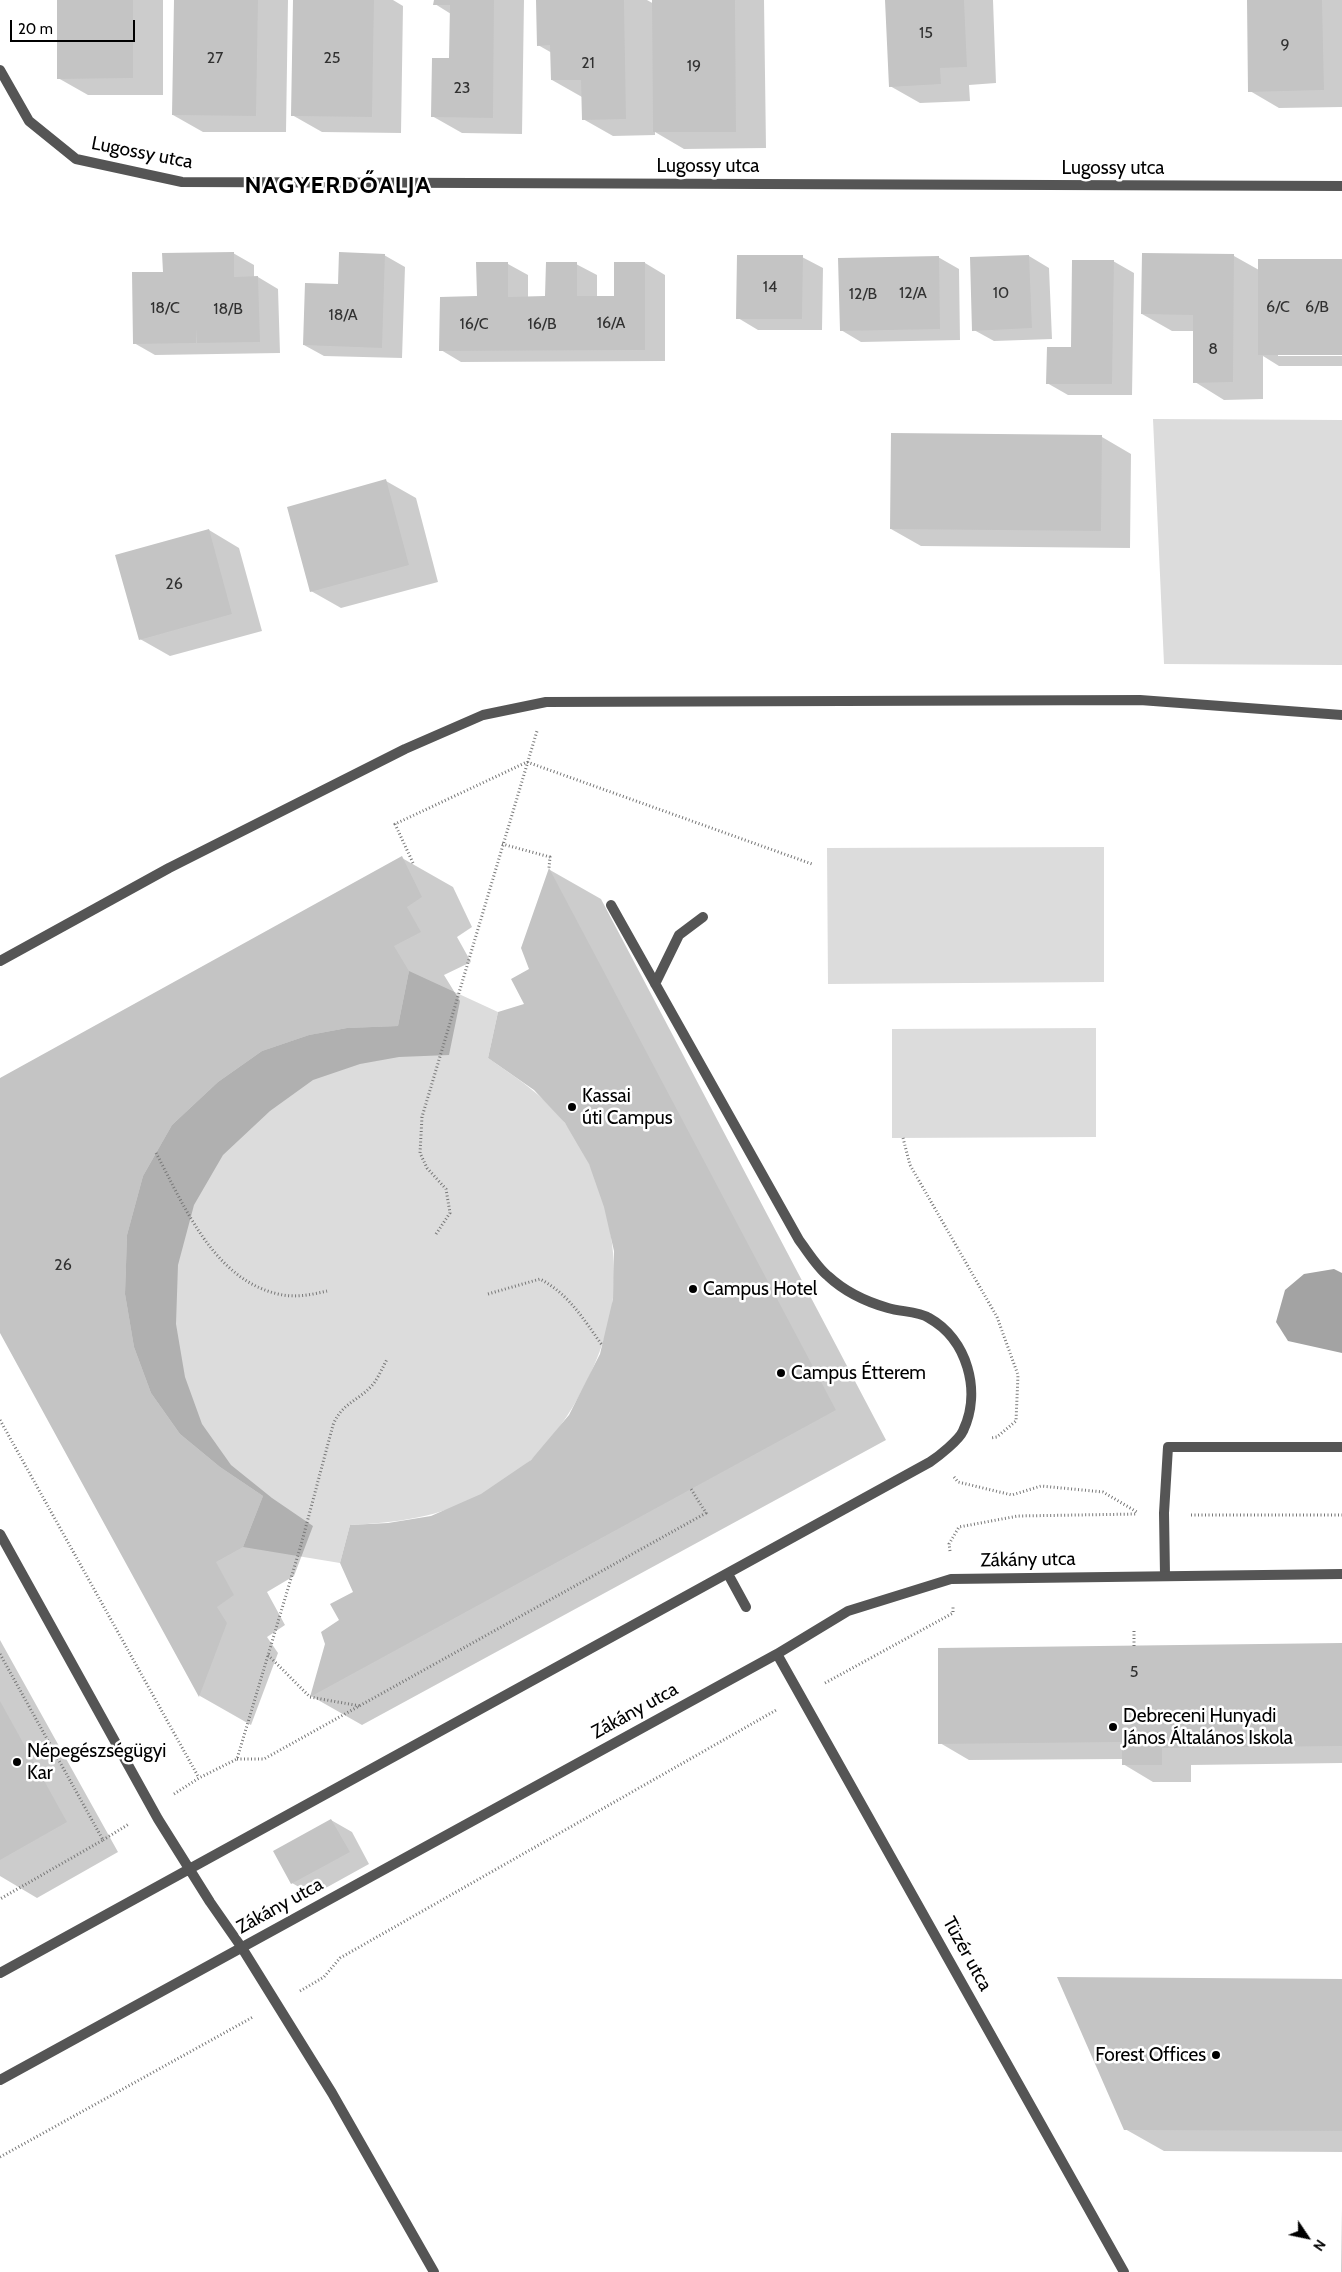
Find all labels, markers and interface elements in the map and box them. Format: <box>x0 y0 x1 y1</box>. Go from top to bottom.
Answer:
scale bar <box>12 10 138 42</box>
text: 20 m <box>18 20 53 38</box>
house number: 15 <box>919 23 933 43</box>
house number: 9 <box>1280 35 1290 55</box>
house number: 27 <box>207 48 223 68</box>
house number: 25 <box>323 48 341 68</box>
house number: 21 <box>581 53 595 73</box>
house number: 19 <box>687 56 701 76</box>
house number: 23 <box>453 78 471 98</box>
street label: Lugossy utca <box>89 132 195 174</box>
street label: Lugossy utca <box>657 155 759 177</box>
street label: Lugossy utca <box>1062 157 1164 179</box>
district label: NAGYERDŐALJA <box>243 172 433 200</box>
house number: 14 <box>763 277 777 297</box>
house number: 12/A <box>899 283 927 303</box>
house number: 10 <box>993 283 1009 303</box>
house number: 12/B <box>849 284 877 304</box>
house number: 6/C <box>1266 297 1290 317</box>
house number: 6/B <box>1305 297 1329 317</box>
house number: 18/C <box>150 298 180 318</box>
house number: 18/B <box>213 299 243 319</box>
house number: 18/A <box>328 305 358 325</box>
house number: 16/A <box>597 313 625 333</box>
house number: 16/C <box>459 314 489 334</box>
house number: 16/B <box>527 314 557 334</box>
house number: 8 <box>1208 339 1218 359</box>
house number: 26 <box>165 574 183 594</box>
place label: Kassai úti Campus <box>582 1085 673 1129</box>
marker: Kassai úti Campus <box>566 1101 578 1113</box>
house number: 26 <box>54 1255 72 1275</box>
place label: Campus Hotel <box>703 1278 817 1300</box>
marker: Campus Hotel <box>687 1283 699 1295</box>
place label: Campus Étterem <box>791 1362 926 1384</box>
marker: Campus Étterem <box>775 1367 787 1379</box>
street label: Zákány utca <box>980 1548 1076 1572</box>
house number: 5 <box>1130 1662 1138 1682</box>
street label: Zákány utca <box>588 1678 682 1744</box>
place label: Debreceni Hunyadi János Általános Iskola <box>1123 1705 1293 1749</box>
marker: Debreceni Hunyadi János Általános Iskola <box>1107 1721 1119 1733</box>
place label: Népegészségügyi Kar <box>27 1740 166 1784</box>
marker: Népegészségügyi Kar <box>11 1756 23 1768</box>
street label: Zákány utca <box>233 1873 327 1939</box>
street label: Tüzér utca <box>937 1913 997 1995</box>
place label: Forest Offices <box>1095 2044 1206 2066</box>
marker: Forest Offices <box>1210 2049 1222 2061</box>
north arrow <box>1282 2212 1332 2262</box>
text: N <box>1309 2236 1330 2255</box>

